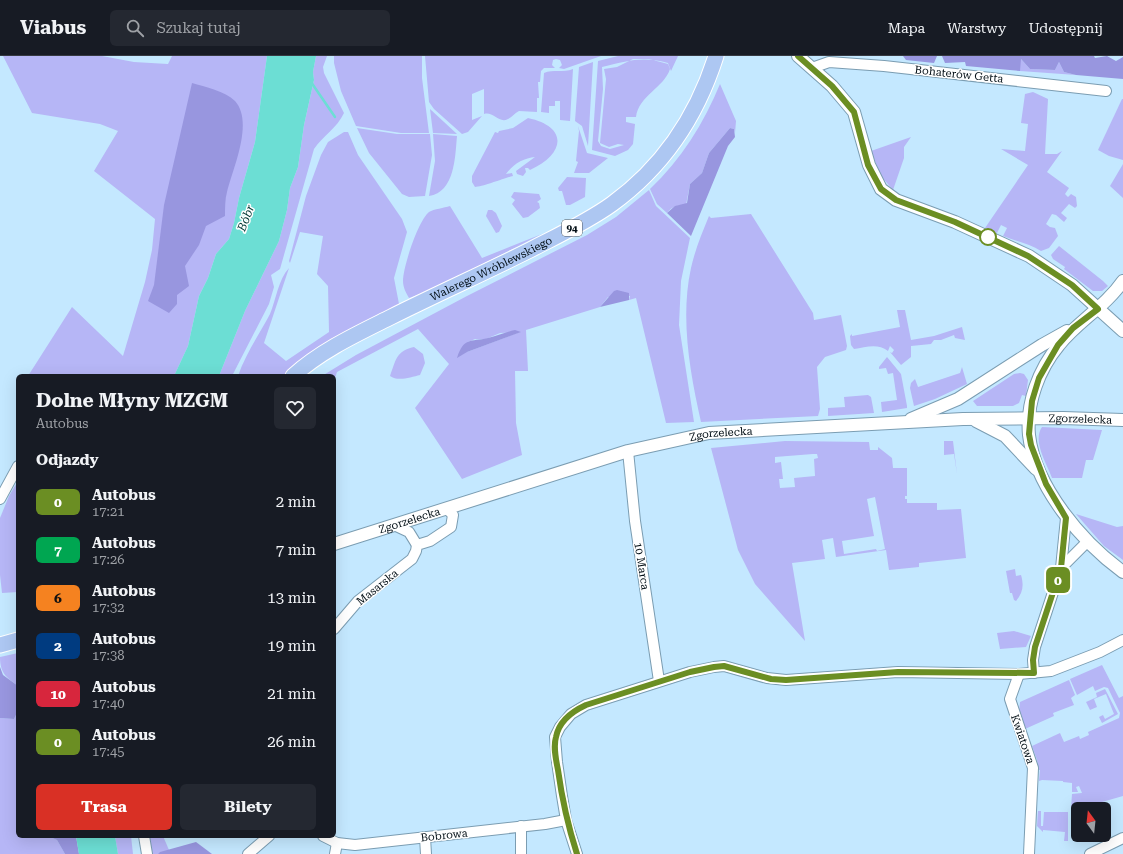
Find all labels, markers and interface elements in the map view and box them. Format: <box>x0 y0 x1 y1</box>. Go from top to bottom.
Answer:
search box <box>110 10 390 46</box>
text: Viabus <box>20 16 86 39</box>
icon: search <box>124 17 146 39</box>
text: Szukaj tutaj <box>156 19 241 37</box>
text: Mapa <box>888 20 925 36</box>
text: Warstwy <box>947 20 1006 36</box>
text: Udostępnij <box>1028 20 1103 36</box>
street label: Bohaterów Getta <box>914 63 1004 86</box>
water label: Bóbr <box>234 203 257 234</box>
road number: 94 <box>562 220 582 236</box>
unlabelled marker <box>979 228 997 246</box>
street label: Walerego Wróblewskiego <box>428 234 555 304</box>
button: heart <box>274 387 316 429</box>
text: Dolne Młyny MZGM <box>36 389 228 412</box>
street label: Zgorzelecka <box>1048 412 1112 427</box>
text: Autobus <box>36 416 88 431</box>
street label: Zgorzelecka <box>688 425 753 444</box>
text: Odjazdy <box>36 451 99 469</box>
text: Autobus <box>92 486 156 504</box>
text: 2 min <box>276 493 316 511</box>
text: 0 <box>54 494 62 510</box>
text: 17:21 <box>92 504 124 519</box>
street label: Zgorzelecka <box>377 505 442 536</box>
text: Autobus <box>92 534 156 552</box>
text: 7 min <box>276 541 316 559</box>
street label: 10 Marca <box>631 541 652 591</box>
text: 7 <box>54 542 62 558</box>
text: 17:26 <box>92 552 124 567</box>
street label: Masarska <box>354 567 401 608</box>
line badge: 0 <box>1045 567 1071 593</box>
text: 0 <box>1054 572 1062 588</box>
text: Autobus <box>92 582 156 600</box>
text: 13 min <box>267 589 316 607</box>
text: 6 <box>54 590 62 606</box>
text: 17:32 <box>92 600 124 615</box>
text: Autobus <box>92 630 156 648</box>
text: 19 min <box>267 637 316 655</box>
text: 2 <box>54 638 62 654</box>
text: 17:38 <box>92 648 124 663</box>
text: Autobus <box>92 678 156 696</box>
text: 21 min <box>267 685 316 703</box>
text: 10 <box>50 686 66 702</box>
text: 17:40 <box>92 696 124 711</box>
street label: Kwiatowa <box>1008 713 1037 766</box>
text: Autobus <box>92 726 156 744</box>
text: 26 min <box>267 733 316 751</box>
text: 0 <box>54 734 62 750</box>
text: 17:45 <box>92 744 124 759</box>
button: Trasa <box>36 784 172 830</box>
button: Bilety <box>180 784 316 830</box>
north arrow <box>1071 802 1111 842</box>
map controls <box>1071 802 1111 842</box>
street label: Bobrowa <box>420 827 468 844</box>

